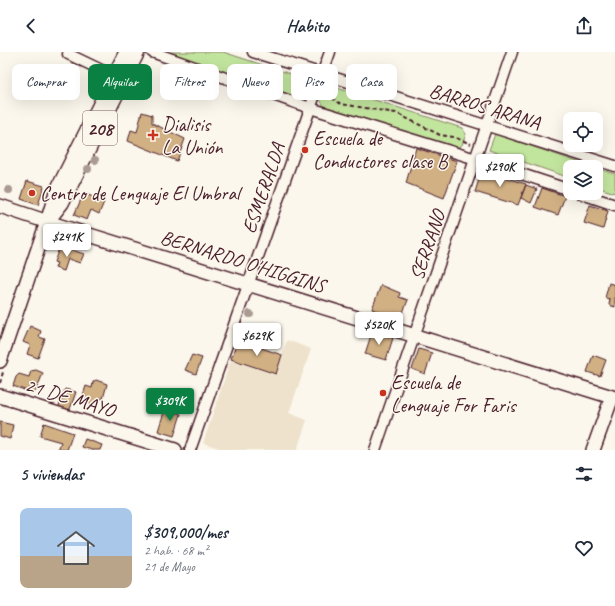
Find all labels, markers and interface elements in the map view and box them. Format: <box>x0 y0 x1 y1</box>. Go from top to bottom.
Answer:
icon: back <box>20 15 42 37</box>
text: Habito <box>286 15 329 37</box>
icon: share <box>573 15 595 37</box>
chip: Comprar <box>12 64 80 100</box>
chip: Alquilar <box>88 64 152 100</box>
chip: Filtros <box>160 64 219 100</box>
chip: Nuevo <box>227 64 283 100</box>
chip: Piso <box>291 64 338 100</box>
chip: Casa <box>346 64 397 100</box>
street label: BARROS ARANA <box>426 78 544 136</box>
road number: 208 <box>83 111 117 145</box>
place label: Dialisis La Unión <box>162 112 224 160</box>
map controls <box>563 112 603 200</box>
button: locate <box>563 112 603 152</box>
place label: Escuela de Conductores clase B <box>313 126 449 174</box>
marker: Dialisis La Unión <box>147 129 159 141</box>
street label: ESMERALDA <box>236 139 291 237</box>
marker: Escuela de Conductores clase B <box>300 145 310 155</box>
pin: $290K <box>472 154 528 188</box>
text: $290K <box>485 159 515 175</box>
button: layers <box>563 160 603 200</box>
place label: Centro de Lenguaje El Umbral <box>40 181 243 206</box>
marker: Centro de Lenguaje El Umbral <box>27 188 37 198</box>
street label: SERRANO <box>404 205 452 283</box>
pin: $241K <box>39 224 95 258</box>
street label: BERNARDO O'HIGGINS <box>158 225 330 299</box>
text: $241K <box>52 229 82 245</box>
pin: $520K <box>351 312 407 346</box>
text: $520K <box>364 317 394 333</box>
pin: $629K <box>229 323 285 357</box>
text: $629K <box>242 328 272 344</box>
place label: Escuela de Lenguaje For Faris <box>391 370 518 418</box>
street label: 21 DE MAYO <box>22 372 120 424</box>
pin: $309K <box>142 388 198 422</box>
marker: Escuela de Lenguaje For Faris <box>378 388 388 398</box>
text: $309K <box>155 393 185 409</box>
icon: filters <box>573 463 595 485</box>
text: 5 viviendas <box>20 464 83 485</box>
text: $309,000/mes <box>144 522 228 543</box>
icon: home <box>52 524 100 572</box>
icon: heart <box>573 537 595 559</box>
text: 2 hab. · 68 m² <box>144 543 208 559</box>
text: 21 de Mayo <box>144 559 195 575</box>

